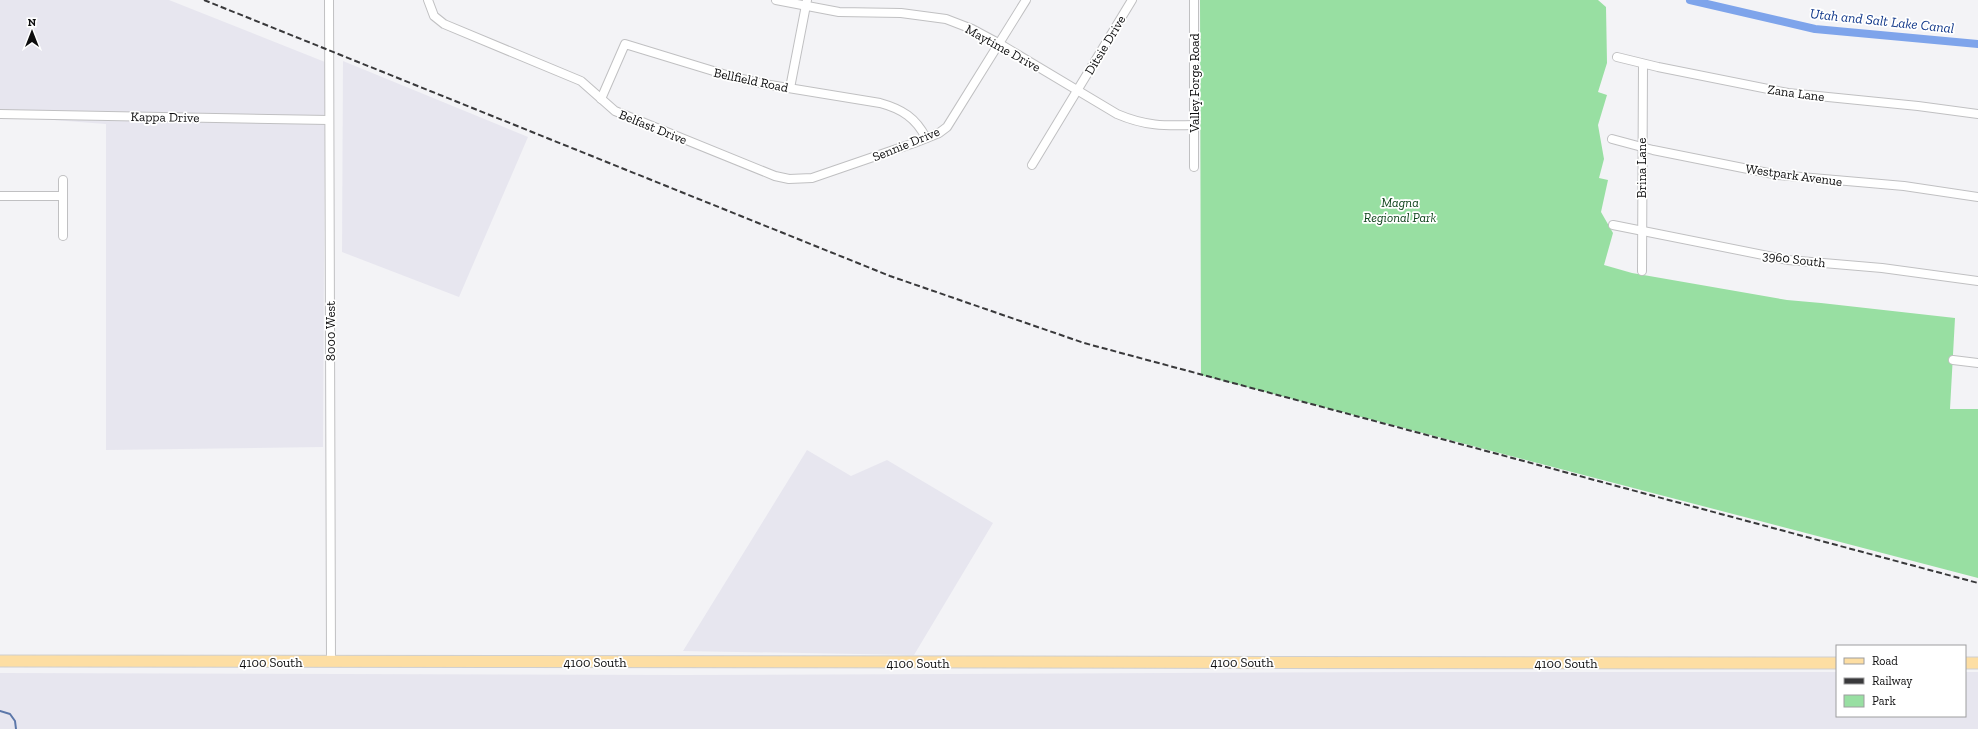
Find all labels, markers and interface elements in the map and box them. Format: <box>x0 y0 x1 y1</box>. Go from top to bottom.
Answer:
water label: Utah and Salt Lake Canal <box>1809 5 1955 37</box>
north arrow <box>12 12 52 52</box>
street label: Ditsie Drive <box>1081 13 1129 77</box>
text: N <box>28 16 37 29</box>
street label: Maytime Drive <box>963 21 1043 75</box>
street label: Valley Forge Road <box>1187 33 1202 134</box>
street label: Bellfield Road <box>712 65 790 95</box>
street label: Zana Lane <box>1767 82 1825 104</box>
street label: Belfast Drive <box>617 107 689 147</box>
street label: Kappa Drive <box>130 109 200 125</box>
street label: Sennie Drive <box>870 124 942 164</box>
street label: Brina Lane <box>1634 138 1649 198</box>
street label: Westpark Avenue <box>1745 161 1843 189</box>
park label: Magna Regional Park <box>1364 195 1437 225</box>
street label: 3960 South <box>1762 248 1827 270</box>
street label: 8000 West <box>323 301 338 361</box>
legend <box>1836 645 1966 717</box>
text: Road <box>1872 654 1898 668</box>
street label: 4100 South <box>240 655 303 670</box>
street label: 4100 South <box>564 655 627 670</box>
street label: 4100 South <box>1211 655 1274 670</box>
street label: 4100 South <box>887 656 950 671</box>
street label: 4100 South <box>1535 656 1598 671</box>
text: Railway <box>1872 674 1913 688</box>
text: Park <box>1872 694 1897 708</box>

